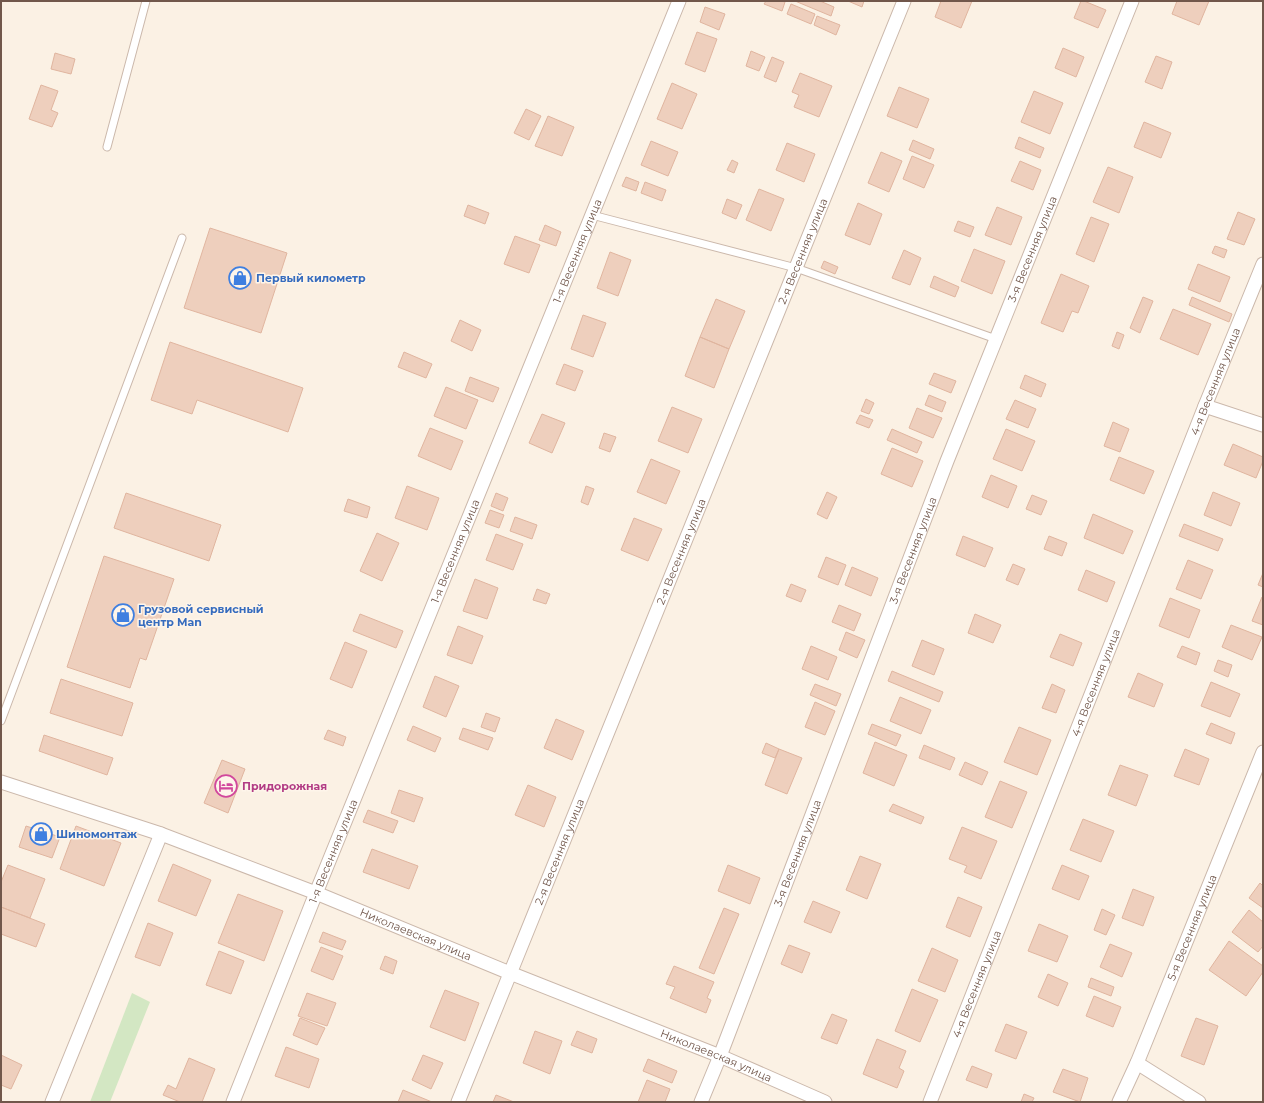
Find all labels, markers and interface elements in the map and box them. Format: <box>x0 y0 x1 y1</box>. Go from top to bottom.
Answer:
street label: 3-я Весенняя улица <box>1005 194 1060 304</box>
street label: 2-я Весенняя улица <box>775 196 830 306</box>
street label: 1-я Весенняя улица <box>550 197 605 305</box>
shop icon: Первый километр <box>227 265 253 291</box>
place label: Первый километр <box>256 271 366 285</box>
street label: 4-я Весенняя улица <box>1187 326 1243 437</box>
street label: 3-я Весенняя улица <box>886 495 940 606</box>
street label: 2-я Весенняя улица <box>653 496 709 607</box>
street label: 1-я Весенняя улица <box>428 497 483 605</box>
shop icon: Грузовой сервисный центр Man <box>110 602 136 628</box>
place label: Грузовой сервисный центр Man <box>138 602 264 629</box>
street label: 4-я Весенняя улица <box>1068 627 1123 738</box>
hotel icon: Придорожная <box>213 773 239 799</box>
place label: Придорожная <box>242 779 327 793</box>
street label: 1-я Весенняя улица <box>306 797 360 905</box>
street label: 2-я Весенняя улица <box>532 797 587 907</box>
street label: 3-я Весенняя улица <box>771 798 824 908</box>
shop icon: Шиномонтаж <box>28 821 54 847</box>
place label: Шиномонтаж <box>56 827 137 841</box>
street label: 5-я Весенняя улица <box>1164 873 1220 983</box>
street label: Николаевская улица <box>358 905 474 963</box>
street label: 4-я Весенняя улица <box>949 928 1004 1040</box>
street label: Николаевская улица <box>658 1026 774 1085</box>

